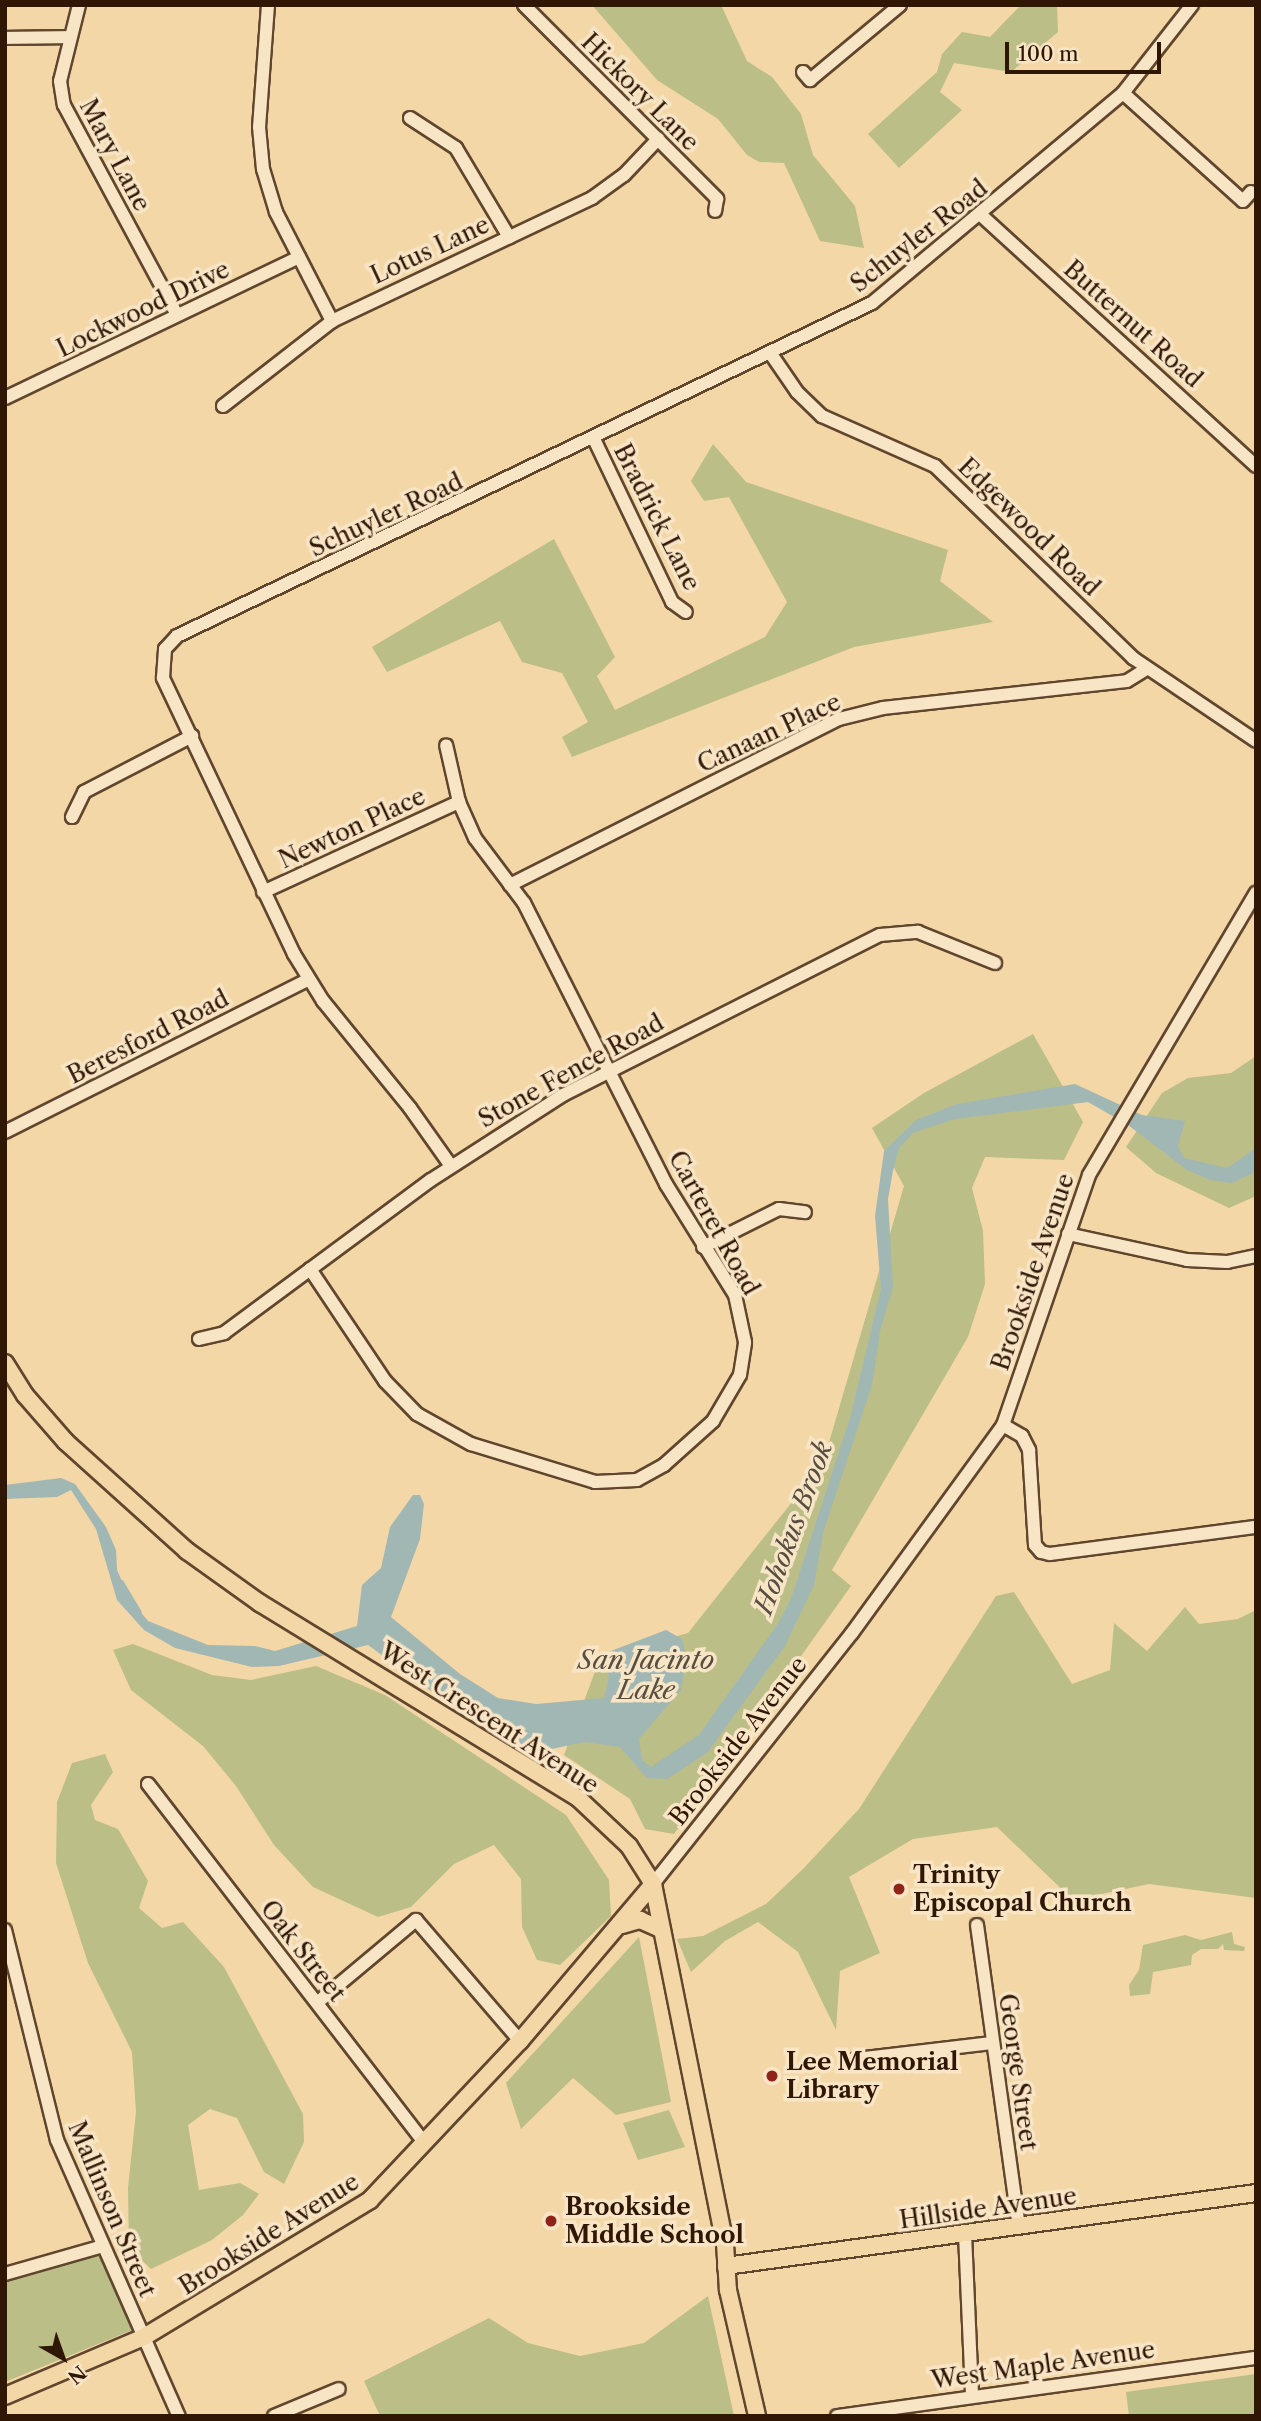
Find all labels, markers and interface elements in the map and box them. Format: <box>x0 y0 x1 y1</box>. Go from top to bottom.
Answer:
street label: Hickory Lane <box>575 27 705 157</box>
scale bar <box>1009 28 1165 72</box>
text: 100 m <box>1018 41 1079 66</box>
street label: Mary Lane <box>73 94 157 216</box>
street label: Schuyler Road <box>845 173 993 299</box>
street label: Lotus Lane <box>366 210 494 290</box>
street label: Butternut Road <box>1058 254 1208 394</box>
street label: Lockwood Drive <box>52 255 234 363</box>
street label: Bradrick Lane <box>608 439 706 595</box>
street label: Edgewood Road <box>952 452 1106 602</box>
street label: Schuyler Road <box>305 467 467 563</box>
street label: Canaan Place <box>693 687 845 779</box>
street label: Newton Place <box>274 781 430 875</box>
street label: Beresford Road <box>63 984 233 1090</box>
street label: Stone Fence Road <box>473 1008 669 1134</box>
street label: Carteret Road <box>662 1146 766 1300</box>
street label: Brookside Avenue <box>986 1169 1080 1375</box>
water label: Hohokus Brook <box>748 1437 840 1619</box>
street label: West Crescent Avenue <box>374 1636 604 1800</box>
water label: San Jacinto Lake <box>578 1645 714 1706</box>
street label: Brookside Avenue <box>663 1650 813 1832</box>
place label: Trinity Episcopal Church <box>913 1861 1132 1917</box>
marker: Trinity Episcopal Church <box>891 1881 907 1897</box>
street label: Oak Street <box>254 1894 352 2008</box>
street label: George Street <box>993 1992 1043 2152</box>
place label: Lee Memorial Library <box>786 2048 958 2104</box>
marker: Lee Memorial Library <box>764 2068 780 2084</box>
street label: Mallinson Street <box>62 2117 162 2301</box>
street label: Brookside Avenue <box>173 2167 365 2301</box>
street label: Hillside Avenue <box>897 2181 1079 2235</box>
place label: Brookside Middle School <box>565 2193 744 2249</box>
marker: Brookside Middle School <box>543 2213 559 2229</box>
north arrow <box>28 2323 98 2393</box>
street label: West Maple Avenue <box>929 2335 1157 2395</box>
text: N <box>63 2360 91 2389</box>

